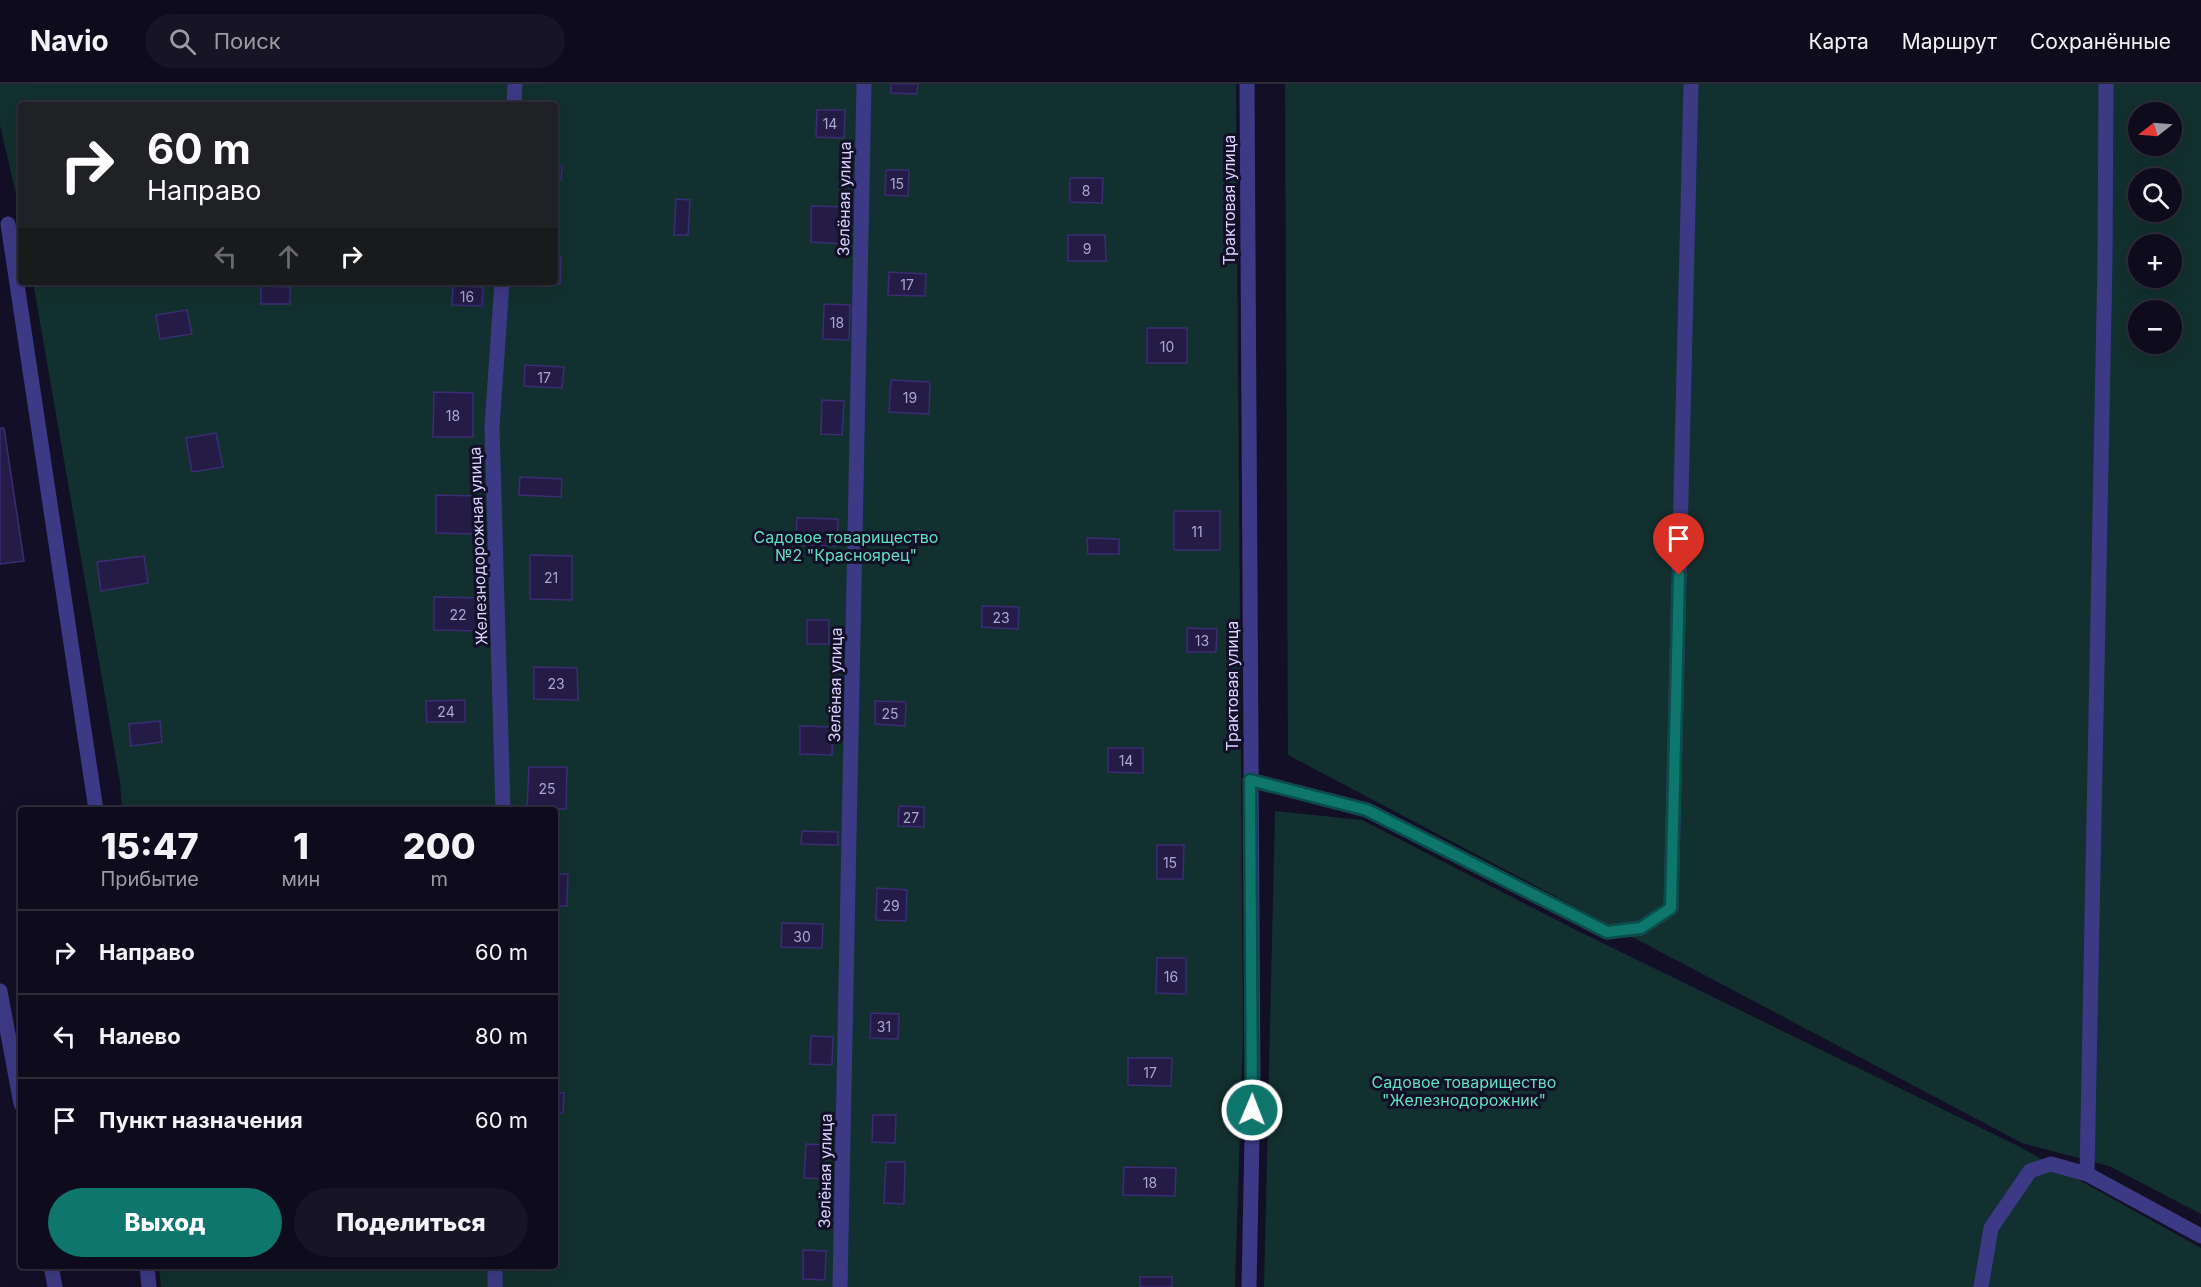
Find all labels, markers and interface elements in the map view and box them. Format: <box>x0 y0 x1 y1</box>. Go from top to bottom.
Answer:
search box <box>145 14 565 68</box>
text: Navio <box>30 24 109 58</box>
icon: search <box>166 25 199 58</box>
text: Поиск <box>214 28 281 54</box>
text: Карта <box>1808 29 1869 54</box>
text: Маршрут <box>1902 29 1997 54</box>
text: Сохранённые <box>2030 29 2171 54</box>
north arrow <box>2128 102 2182 156</box>
map controls <box>2128 102 2182 354</box>
house number: 14 <box>823 115 837 132</box>
text: 60 m <box>147 123 251 174</box>
icon: right <box>48 126 126 204</box>
street label: Трактовая улица <box>1219 135 1239 265</box>
street label: Зелёная улица <box>833 141 855 257</box>
button: search <box>2128 168 2182 222</box>
text: Направо <box>147 174 262 207</box>
house number: 15 <box>890 175 904 192</box>
house number: 8 <box>1082 182 1090 199</box>
button: + <box>2128 234 2182 288</box>
icon: left <box>209 240 242 273</box>
icon: ahead <box>272 240 305 273</box>
icon: right <box>335 240 368 273</box>
house number: 9 <box>1083 240 1091 257</box>
house number: 17 <box>900 276 914 293</box>
house number: 16 <box>460 288 474 305</box>
button: − <box>2128 300 2182 354</box>
house number: 18 <box>830 314 844 331</box>
house number: 10 <box>1160 338 1174 355</box>
house number: 17 <box>537 369 551 386</box>
house number: 19 <box>903 389 917 406</box>
house number: 18 <box>446 407 460 424</box>
street label: Железнодорожная улица <box>465 446 491 646</box>
pin <box>1653 513 1704 575</box>
icon: arrive <box>1662 522 1695 555</box>
house number: 11 <box>1191 523 1203 540</box>
park label: Садовое товарищество №2 "Красноярец" <box>754 527 938 565</box>
house number: 21 <box>544 569 558 586</box>
house number: 22 <box>449 606 467 623</box>
house number: 23 <box>992 609 1010 626</box>
street label: Трактовая улица <box>1222 621 1242 751</box>
street label: Зелёная улица <box>824 627 846 743</box>
house number: 13 <box>1195 632 1209 649</box>
house number: 23 <box>547 675 565 692</box>
house number: 24 <box>437 703 455 720</box>
house number: 25 <box>881 705 899 722</box>
house number: 14 <box>1119 752 1133 769</box>
house number: 25 <box>538 780 556 797</box>
house number: 27 <box>903 809 919 826</box>
text: 15:47 <box>101 824 199 868</box>
text: 1 <box>293 824 309 868</box>
text: 200 <box>403 824 476 868</box>
house number: 15 <box>1163 854 1177 871</box>
text: Прибытие <box>100 867 199 891</box>
text: мин <box>281 867 320 891</box>
text: m <box>430 867 448 891</box>
house number: 29 <box>882 897 900 914</box>
house number: 30 <box>793 928 811 945</box>
icon: right <box>48 936 81 969</box>
text: Направо <box>99 939 195 965</box>
text: 60 m <box>475 939 528 965</box>
house number: 16 <box>1164 968 1178 985</box>
house number: 31 <box>877 1018 891 1035</box>
icon: left <box>48 1020 81 1053</box>
text: Налево <box>99 1023 181 1049</box>
text: 80 m <box>475 1023 528 1049</box>
house number: 17 <box>1143 1064 1157 1081</box>
park label: Садовое товарищество "Железнодорожник" <box>1372 1072 1556 1110</box>
position arrow <box>1220 1078 1284 1142</box>
icon: arrive <box>48 1104 81 1137</box>
text: Пункт назначения <box>99 1107 303 1133</box>
text: 60 m <box>475 1107 528 1133</box>
street label: Зелёная улица <box>814 1113 836 1229</box>
house number: 18 <box>1143 1174 1157 1191</box>
button: Выход <box>48 1188 282 1257</box>
button: Поделиться <box>294 1188 528 1257</box>

